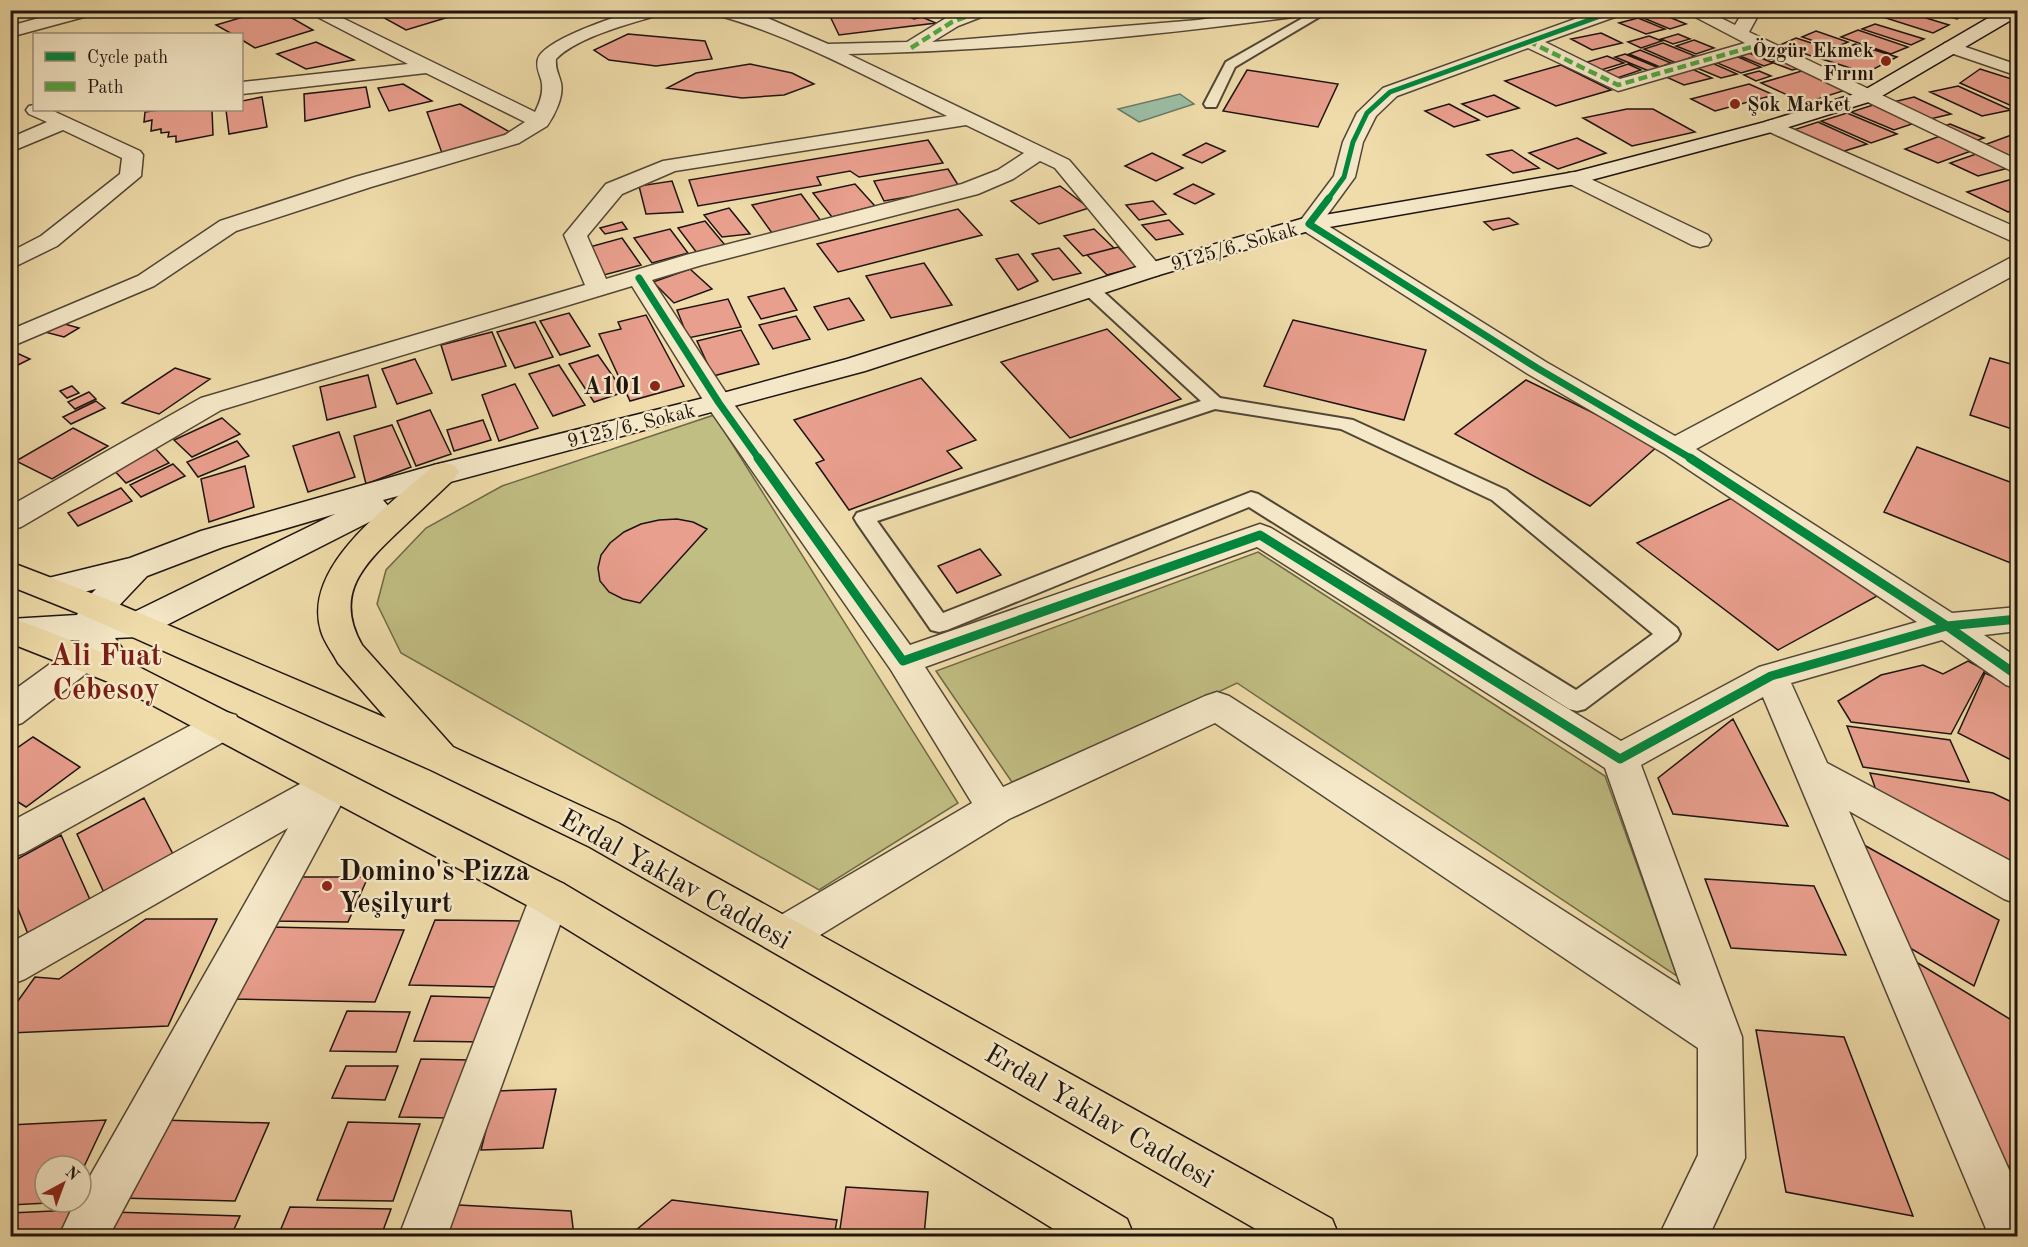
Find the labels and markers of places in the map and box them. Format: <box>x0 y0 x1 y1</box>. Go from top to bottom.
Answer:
place label: Özgür Ekmek Fırını <box>1753 38 1874 85</box>
marker: Özgür Ekmek Fırını <box>1879 54 1893 68</box>
place label: Şok Market <box>1747 96 1851 116</box>
marker: Şok Market <box>1728 97 1742 111</box>
place label: A101 <box>583 376 643 400</box>
marker: A101 <box>648 379 662 393</box>
place label: Domino's Pizza Yeşilyurt <box>339 859 530 919</box>
marker: Domino's Pizza Yeşilyurt <box>320 879 334 893</box>

